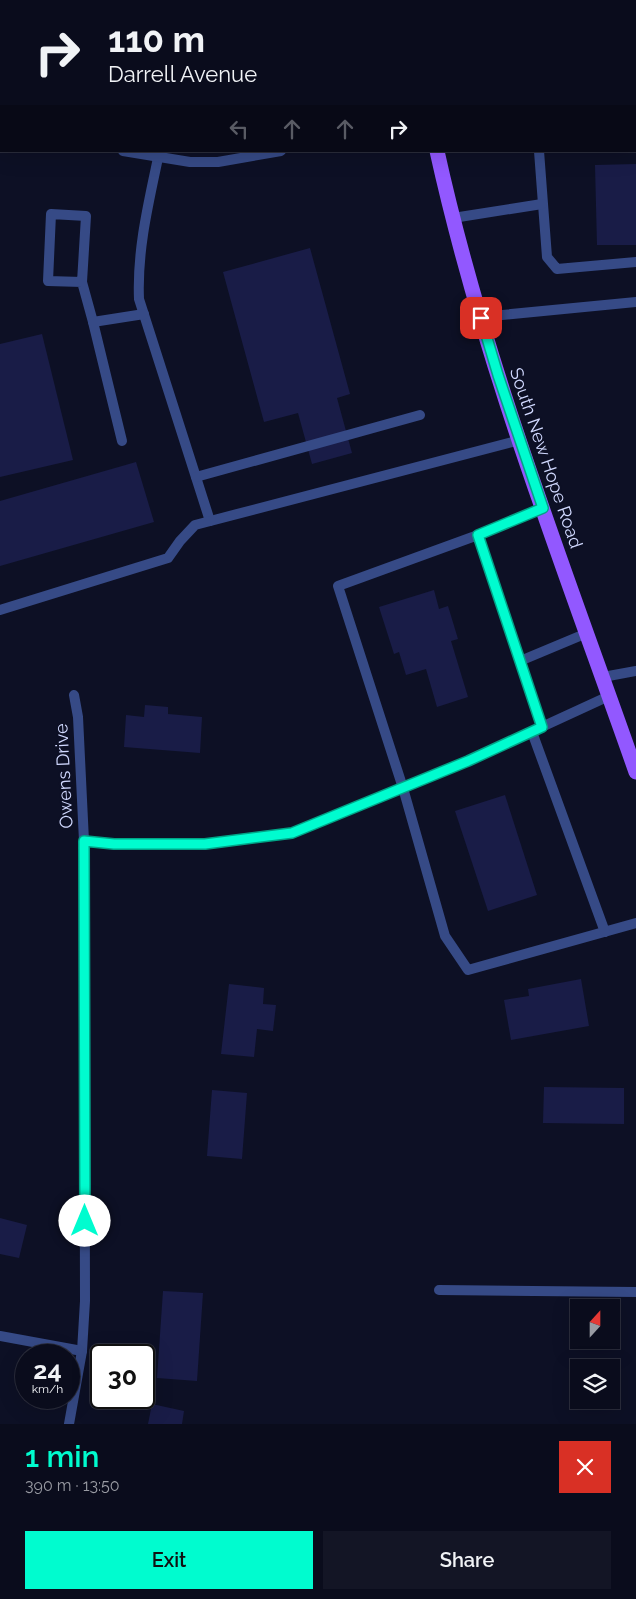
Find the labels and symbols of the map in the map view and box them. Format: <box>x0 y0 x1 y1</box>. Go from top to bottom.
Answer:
pin <box>460 297 502 339</box>
street label: South New Hope Road <box>506 365 587 551</box>
street label: Owens Drive <box>50 723 77 829</box>
position arrow <box>58 1194 110 1246</box>
north arrow <box>570 1299 620 1349</box>
speed limit sign: 30 <box>90 1344 155 1409</box>

